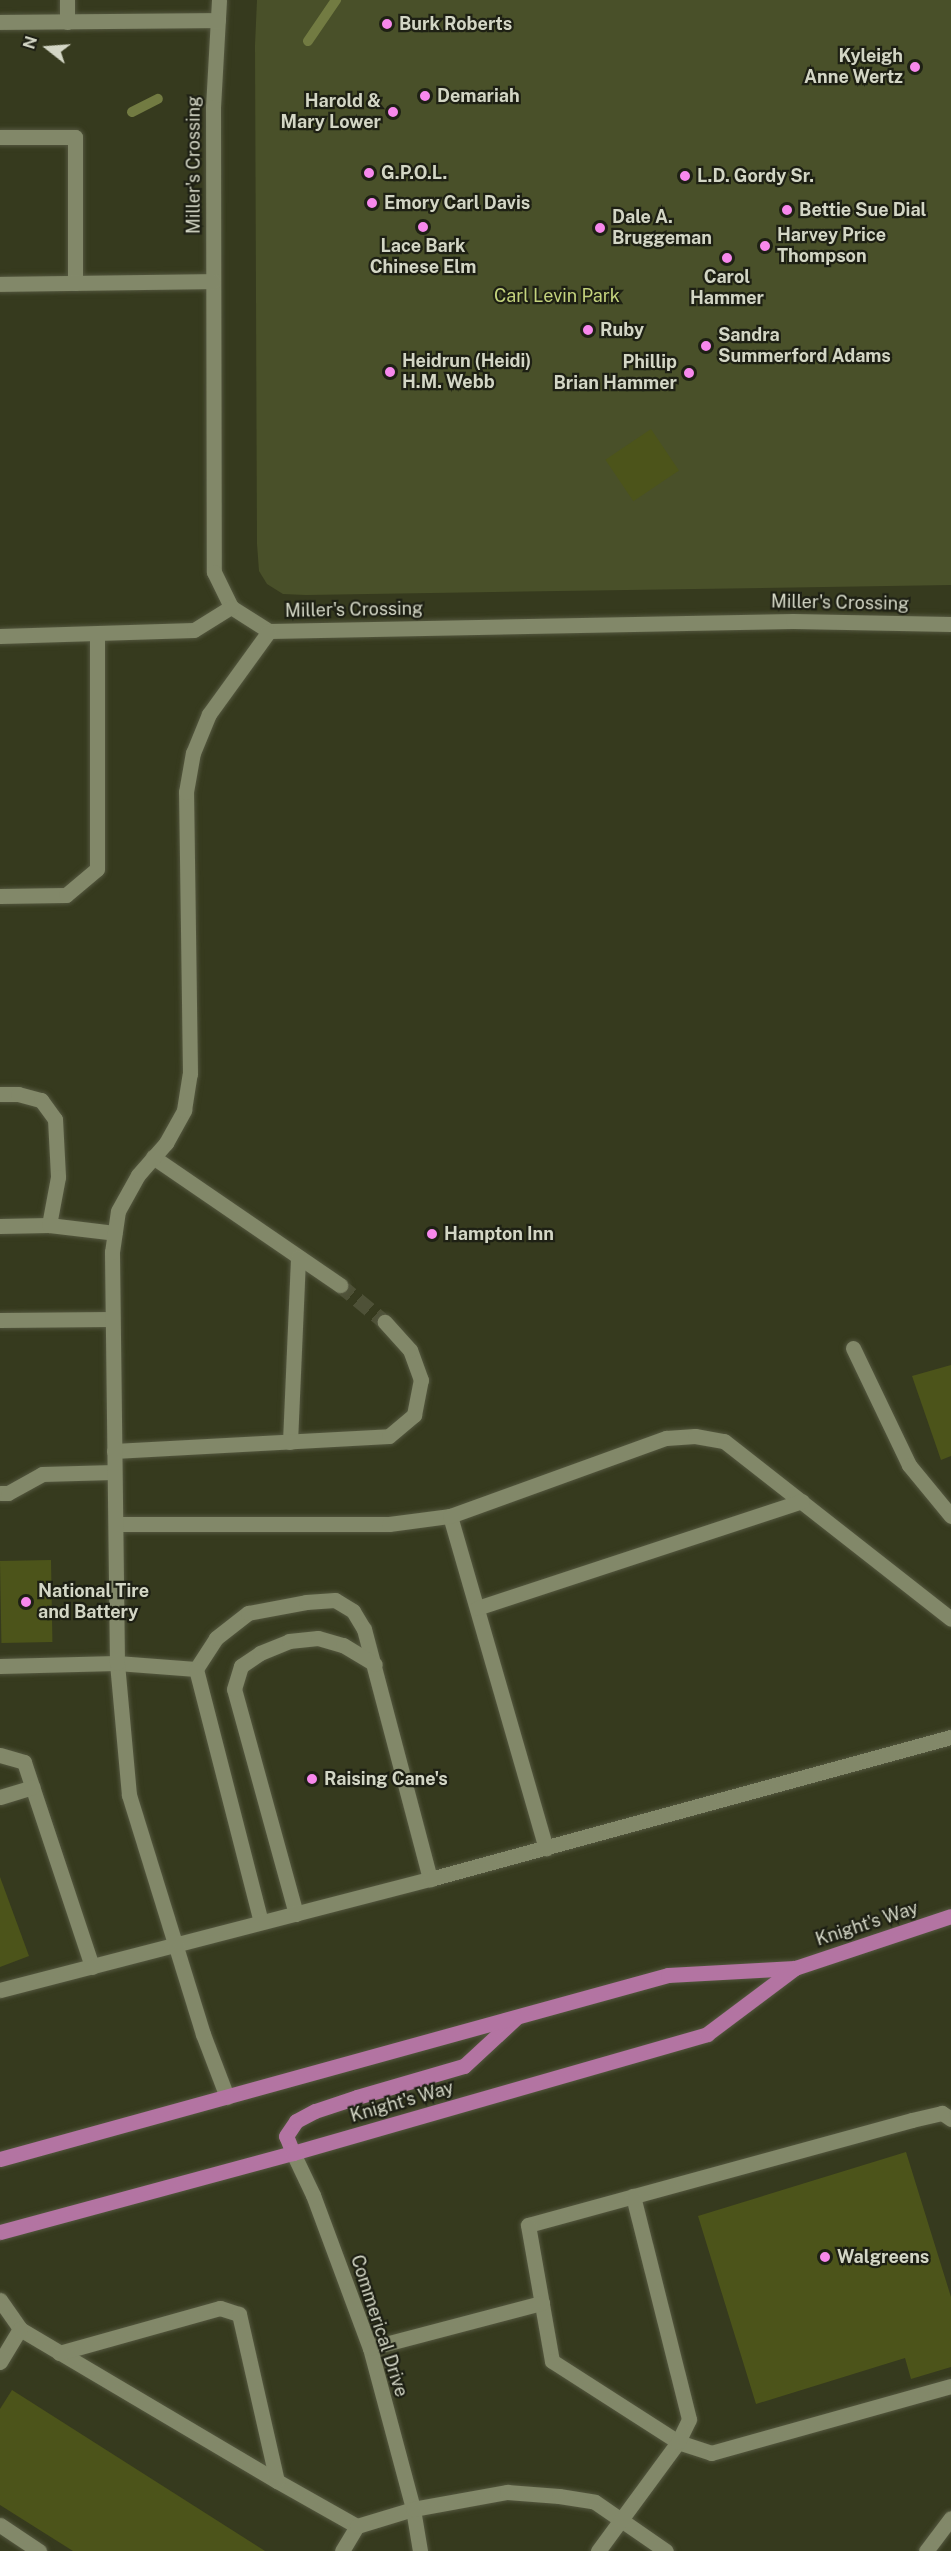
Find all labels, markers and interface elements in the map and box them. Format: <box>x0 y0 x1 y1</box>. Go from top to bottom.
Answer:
place label: Burk Roberts <box>399 13 512 35</box>
marker: Burk Roberts <box>380 17 394 31</box>
north arrow <box>18 18 78 78</box>
text: N <box>19 34 41 51</box>
place label: Kyleigh Anne Wertz <box>804 46 903 88</box>
marker: Kyleigh Anne Wertz <box>908 60 922 74</box>
place label: Demariah <box>437 85 520 107</box>
marker: Demariah <box>418 89 432 103</box>
place label: Harold & Mary Lower <box>280 91 381 134</box>
street label: Miller's Crossing <box>183 96 205 234</box>
marker: Harold & Mary Lower <box>386 105 400 119</box>
place label: G.P.O.L. <box>381 162 447 184</box>
place label: L.D. Gordy Sr. <box>697 165 814 187</box>
marker: G.P.O.L. <box>362 166 376 180</box>
marker: L.D. Gordy Sr. <box>678 169 692 183</box>
place label: Emory Carl Davis <box>384 192 530 214</box>
marker: Emory Carl Davis <box>365 196 379 210</box>
place label: Bettie Sue Dial <box>799 199 927 221</box>
marker: Bettie Sue Dial <box>780 203 794 217</box>
place label: Dale A. Bruggeman <box>612 207 712 250</box>
marker: Lace Bark Chinese Elm <box>416 220 430 234</box>
marker: Dale A. Bruggeman <box>593 221 607 235</box>
place label: Harvey Price Thompson <box>777 225 886 268</box>
place label: Lace Bark Chinese Elm <box>370 236 476 278</box>
marker: Harvey Price Thompson <box>758 239 772 253</box>
marker: Carol Hammer <box>720 251 734 265</box>
place label: Carol Hammer <box>690 267 764 310</box>
park label: Carl Levin Park <box>494 285 620 307</box>
place label: Ruby <box>600 319 644 341</box>
marker: Ruby <box>581 323 595 337</box>
place label: Sandra Summerford Adams <box>718 325 891 368</box>
marker: Sandra Summerford Adams <box>699 339 713 353</box>
place label: Heidrun (Heidi) H.M. Webb <box>402 351 531 394</box>
place label: Phillip Brian Hammer <box>553 352 677 394</box>
marker: Heidrun (Heidi) H.M. Webb <box>383 365 397 379</box>
marker: Phillip Brian Hammer <box>682 366 696 380</box>
street label: Miller's Crossing <box>771 591 909 615</box>
street label: Miller's Crossing <box>285 598 423 622</box>
place label: Hampton Inn <box>444 1223 554 1245</box>
marker: Hampton Inn <box>425 1227 439 1241</box>
place label: National Tire and Battery <box>38 1581 149 1624</box>
marker: National Tire and Battery <box>19 1595 33 1609</box>
place label: Raising Cane's <box>324 1768 448 1790</box>
marker: Raising Cane's <box>305 1772 319 1786</box>
street label: Knight's Way <box>813 1897 921 1951</box>
street label: Knight's Way <box>348 2077 456 2127</box>
place label: Walgreens <box>837 2246 929 2268</box>
marker: Walgreens <box>818 2250 832 2264</box>
street label: Commerical Drive <box>346 2252 412 2400</box>

